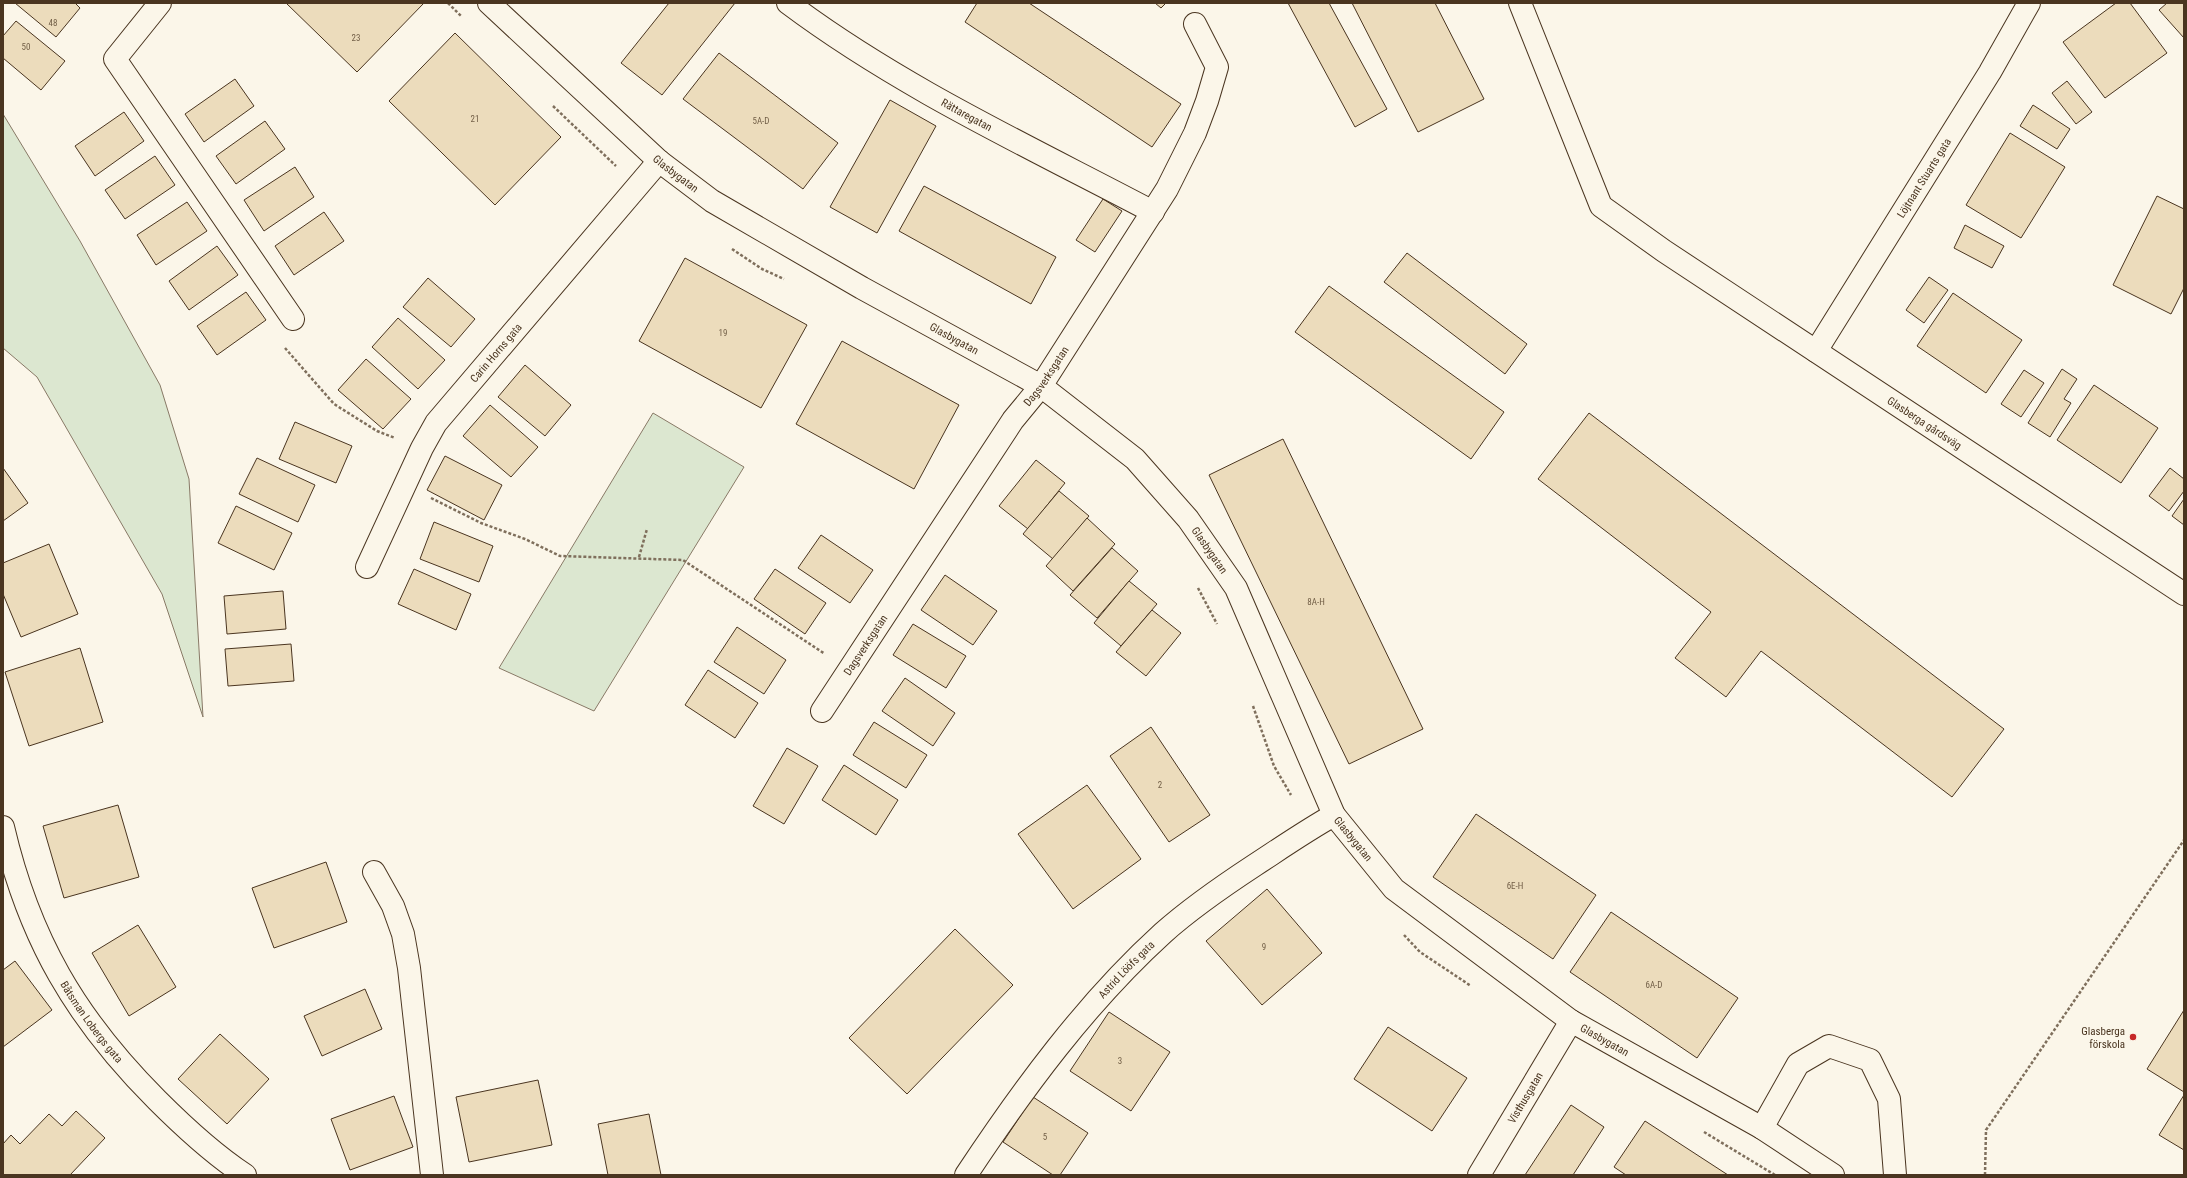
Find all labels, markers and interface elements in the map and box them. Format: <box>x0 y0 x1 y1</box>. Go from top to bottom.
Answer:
house number: 48 <box>49 18 57 28</box>
house number: 23 <box>352 33 360 43</box>
house number: 50 <box>22 42 30 52</box>
street label: Rättaregatan <box>939 96 994 134</box>
house number: 21 <box>471 114 479 124</box>
house number: 5A-D <box>752 116 770 126</box>
street label: Löjtnant Stuarts gata <box>1895 136 1954 220</box>
street label: Glasbygatan <box>650 153 701 195</box>
street label: Glasbygatan <box>927 320 981 358</box>
street label: Carin Horns gata <box>468 321 525 385</box>
house number: 19 <box>719 328 727 338</box>
street label: Dagsverksgatan <box>1021 344 1072 409</box>
street label: Glasberga gårdsväg <box>1885 394 1964 452</box>
street label: Glasbygatan <box>1189 525 1230 576</box>
house number: 8A-H <box>1307 597 1325 607</box>
street label: Dagsverksgatan <box>841 612 890 678</box>
house number: 2 <box>1158 780 1163 790</box>
street label: Glasbygatan <box>1331 814 1375 864</box>
house number: 6E-H <box>1507 881 1523 891</box>
street label: Astrid Lööfs gata <box>1096 938 1157 1001</box>
house number: 9 <box>1262 942 1266 952</box>
street label: Båtsman Lobergs gata <box>57 979 125 1066</box>
house number: 6A-D <box>1645 980 1663 990</box>
street label: Glasbygatan <box>1578 1021 1631 1059</box>
place label: Glasberga förskola <box>2081 1025 2125 1051</box>
marker: Glasberga förskola <box>2128 1032 2138 1042</box>
house number: 3 <box>1118 1056 1122 1066</box>
street label: Visthusgatan <box>1505 1070 1546 1126</box>
house number: 5 <box>1043 1132 1048 1142</box>

